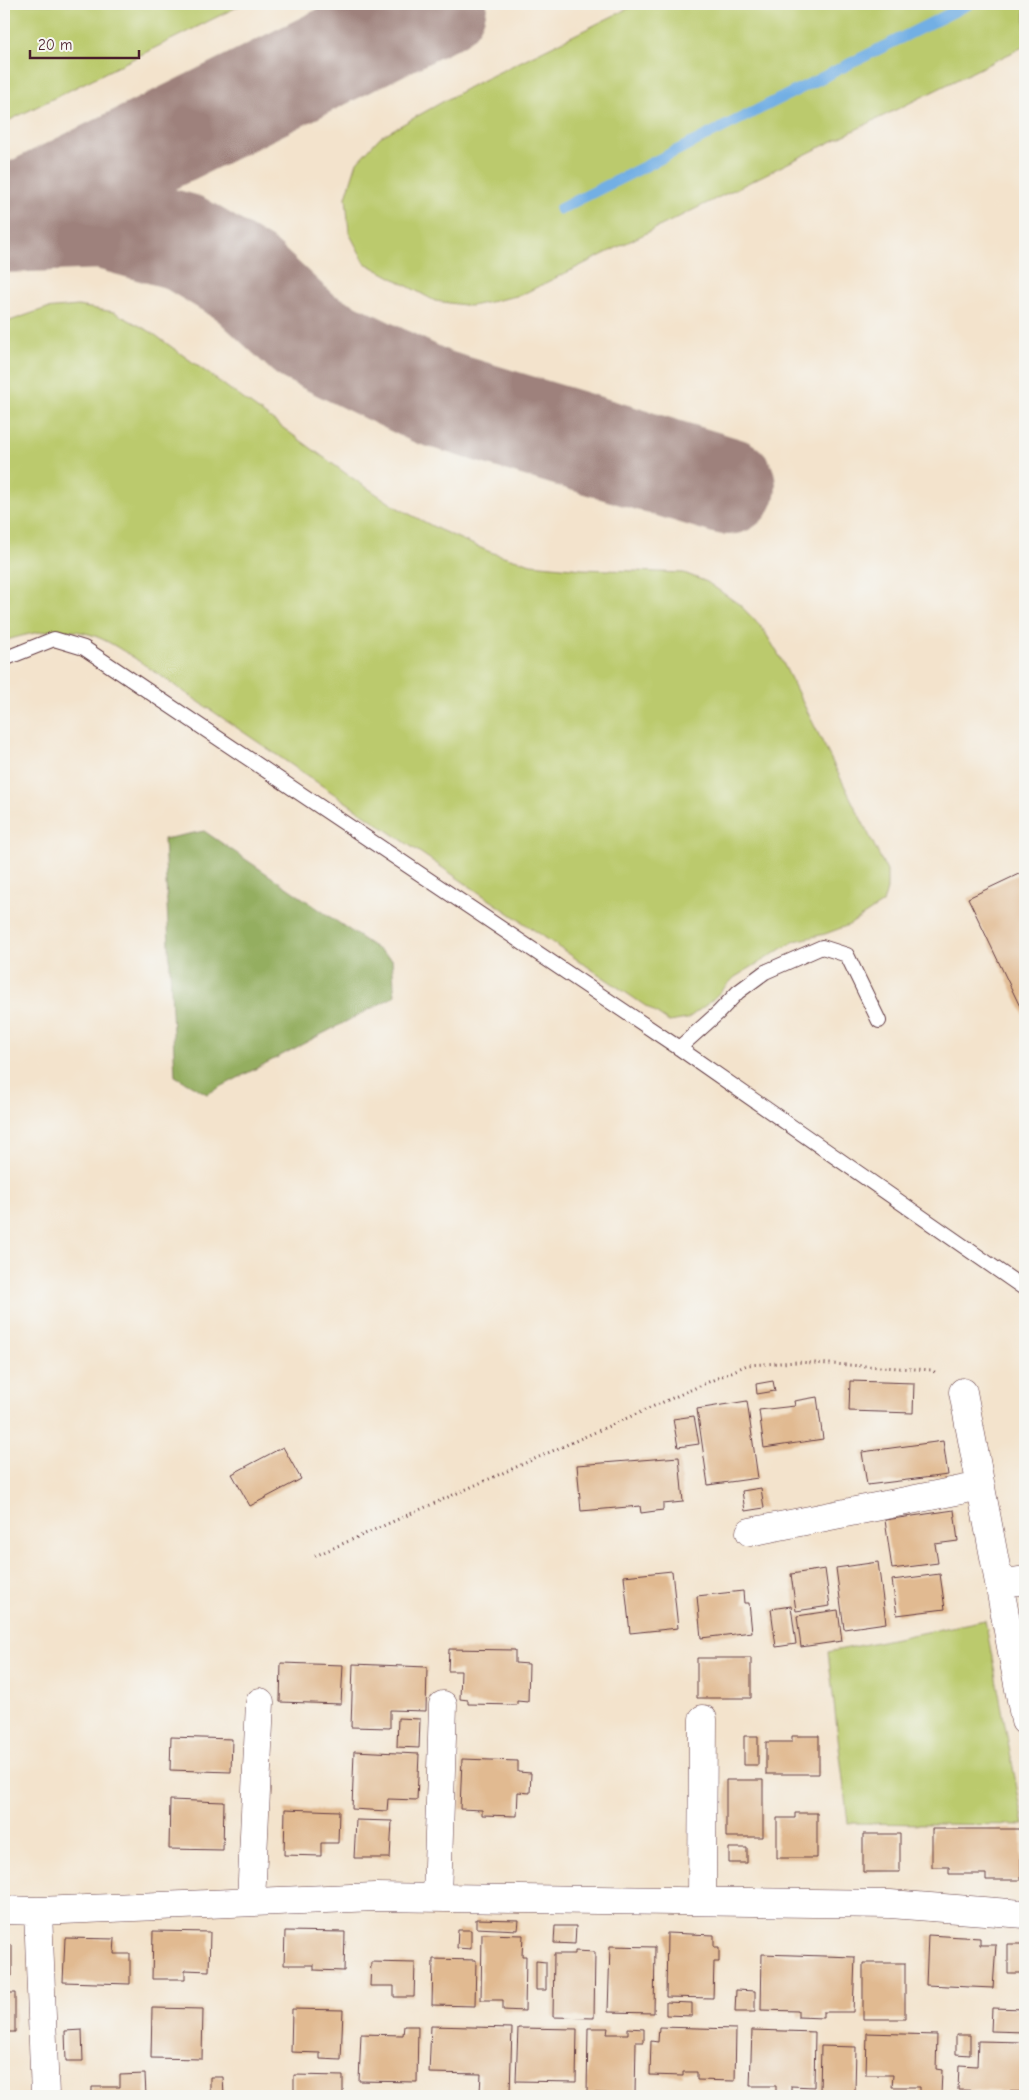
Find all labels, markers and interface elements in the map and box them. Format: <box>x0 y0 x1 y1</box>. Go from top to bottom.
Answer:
scale bar <box>30 28 139 60</box>
text: 20 m <box>38 36 72 54</box>

